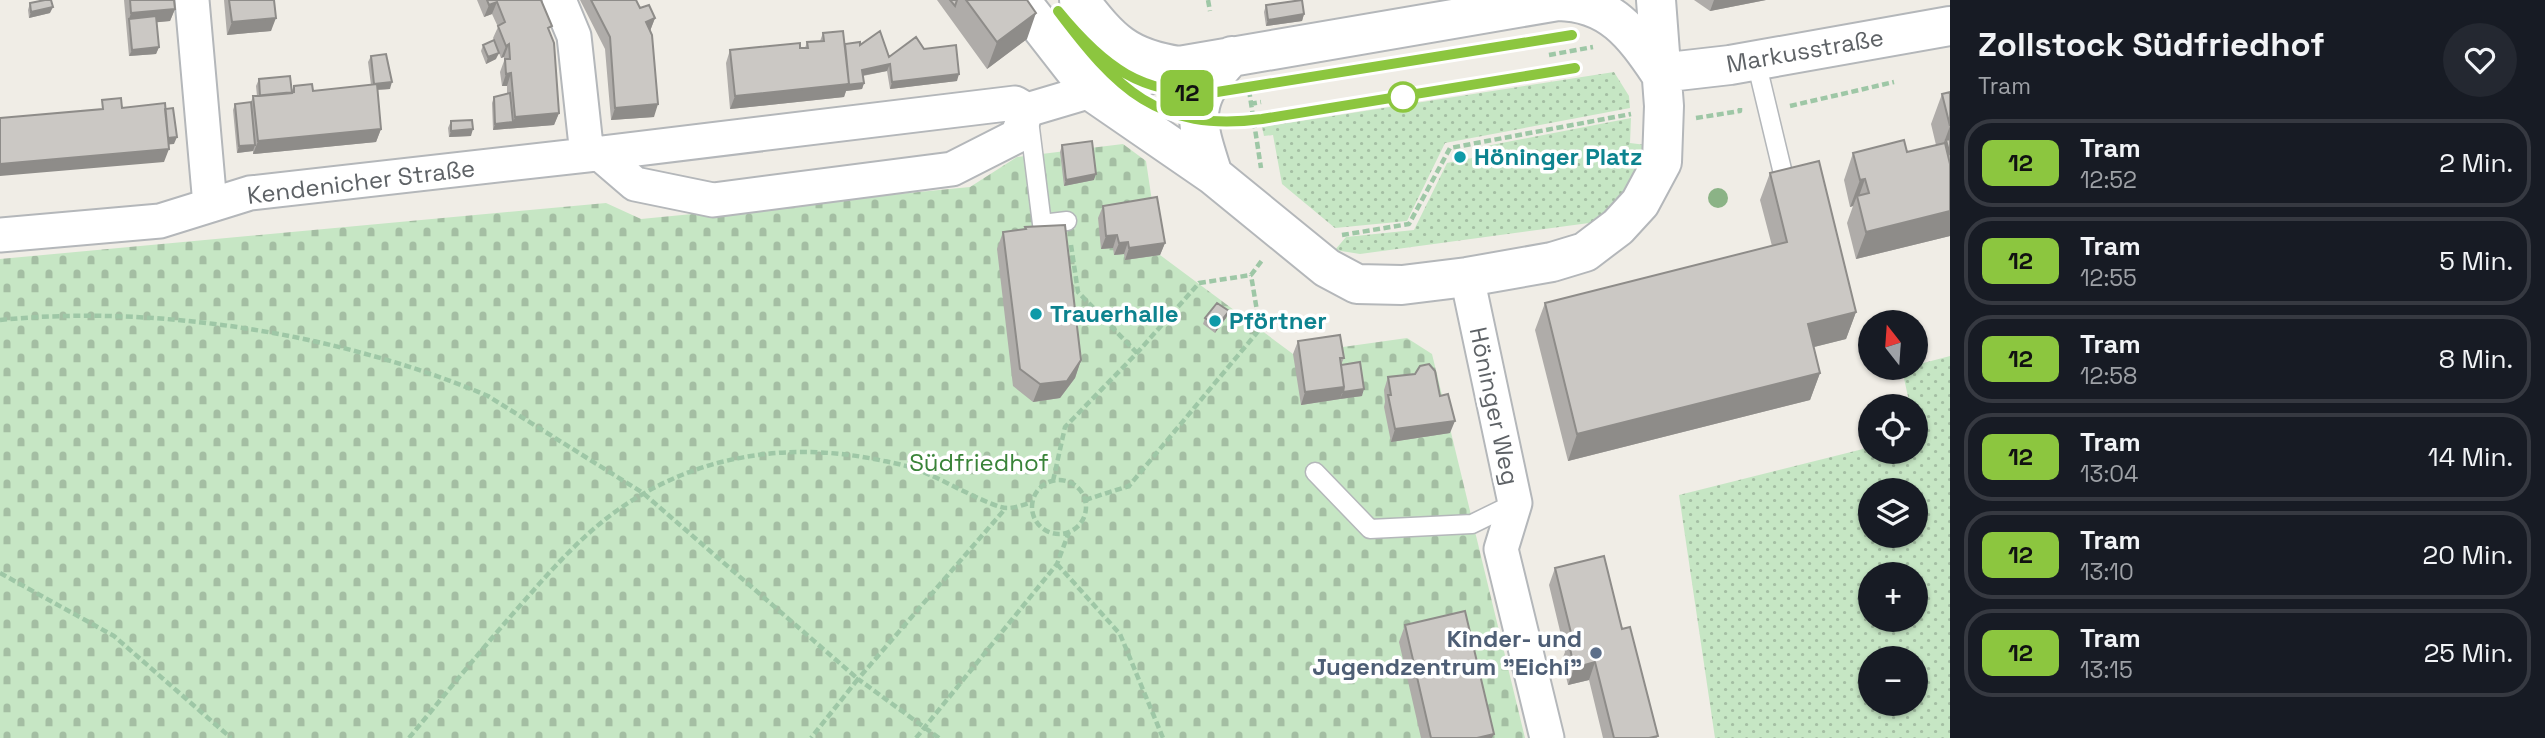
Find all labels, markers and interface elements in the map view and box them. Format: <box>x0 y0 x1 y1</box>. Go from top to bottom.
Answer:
street label: Markusstraße <box>1724 21 1886 80</box>
button: heart <box>2443 23 2517 97</box>
text: Zollstock Südfriedhof <box>1978 24 2325 66</box>
line badge: 12 <box>1156 70 1218 116</box>
text: Tram <box>1978 71 2031 101</box>
text: 12 <box>1174 77 1200 108</box>
unlabelled marker <box>1388 82 1418 112</box>
text: Tram <box>2080 131 2141 165</box>
place label: Höninger Platz <box>1474 141 1642 172</box>
text: 2 Min. <box>2439 146 2513 180</box>
text: 12 <box>2008 147 2033 178</box>
marker: Höninger Platz <box>1452 149 1468 165</box>
street label: Kendenicher Straße <box>245 152 477 211</box>
text: 12:52 <box>2080 165 2137 195</box>
text: Tram <box>2080 229 2141 263</box>
text: 5 Min. <box>2439 244 2513 278</box>
text: 12 <box>2008 245 2033 276</box>
text: 12:55 <box>2080 263 2137 293</box>
place label: Trauerhalle <box>1050 298 1179 329</box>
place label: Pförtner <box>1229 305 1327 336</box>
marker: Trauerhalle <box>1028 306 1044 322</box>
north arrow <box>1858 310 1928 380</box>
map controls <box>1858 310 1928 716</box>
marker: Pförtner <box>1207 313 1223 329</box>
street label: Höninger Weg <box>1463 324 1526 488</box>
text: Tram <box>2080 327 2141 361</box>
text: 8 Min. <box>2439 342 2513 376</box>
text: 12 <box>2008 343 2033 374</box>
text: 12:58 <box>2080 361 2137 391</box>
button: locate <box>1858 394 1928 464</box>
text: Tram <box>2080 425 2141 459</box>
text: 14 Min. <box>2428 440 2513 474</box>
text: 12 <box>2008 441 2033 472</box>
park label: Südfriedhof <box>909 447 1049 478</box>
text: 13:04 <box>2080 459 2138 489</box>
button: layers <box>1858 478 1928 548</box>
text: Tram <box>2080 523 2141 557</box>
text: 20 Min. <box>2423 538 2513 572</box>
text: 12 <box>2008 539 2033 570</box>
text: 13:10 <box>2080 557 2134 587</box>
button: + <box>1858 562 1928 632</box>
text: Tram <box>2080 621 2141 655</box>
place label: Kinder- und Jugendzentrum "Eichi" <box>1312 623 1582 682</box>
text: 25 Min. <box>2424 636 2513 670</box>
text: 12 <box>2008 637 2033 668</box>
marker: Kinder- und Jugendzentrum "Eichi" <box>1588 645 1604 661</box>
button: − <box>1858 646 1928 716</box>
text: 13:15 <box>2080 655 2133 685</box>

